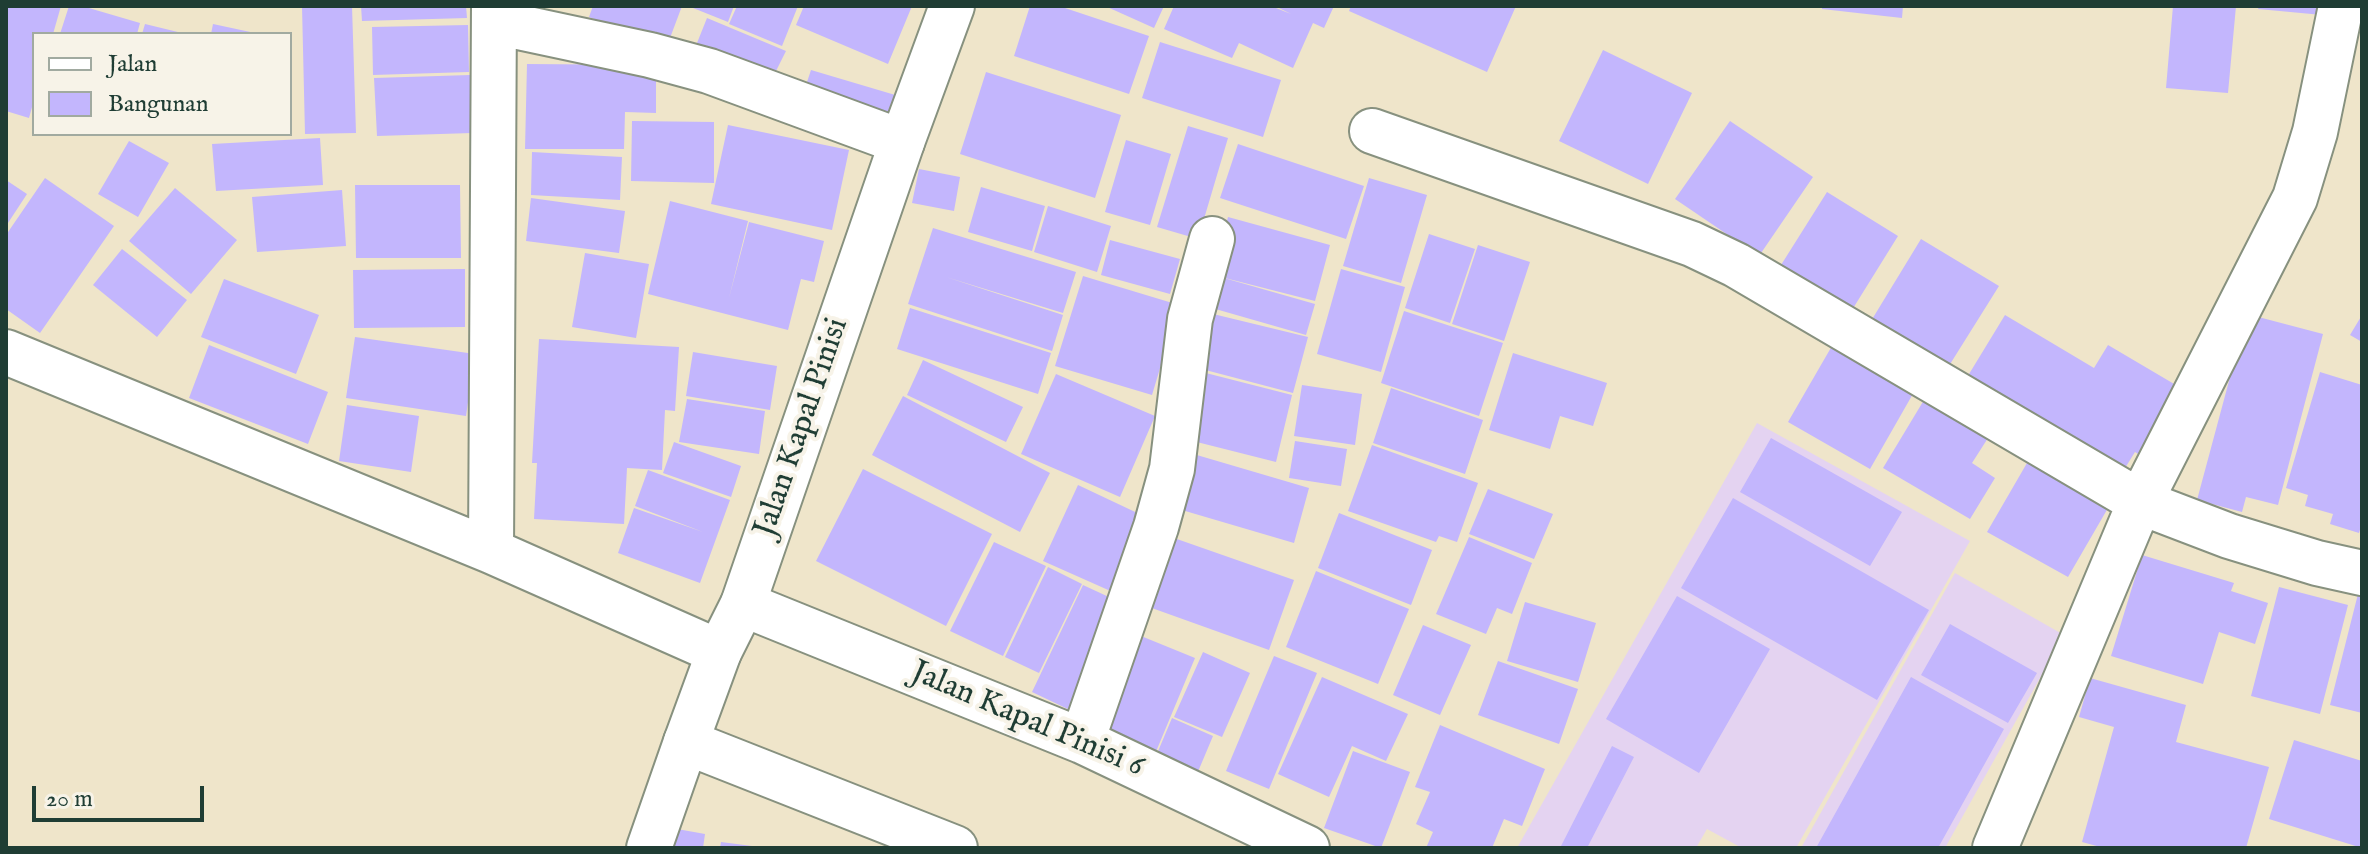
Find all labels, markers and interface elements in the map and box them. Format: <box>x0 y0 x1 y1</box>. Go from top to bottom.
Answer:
legend <box>32 32 292 136</box>
text: Jalan <box>108 49 157 80</box>
text: Bangunan <box>108 89 208 120</box>
street label: Jalan Kapal Pinisi <box>748 313 858 543</box>
street label: Jalan Kapal Pinisi 6 <box>905 655 1149 787</box>
scale bar <box>36 770 208 820</box>
text: 20 m <box>46 784 93 815</box>

